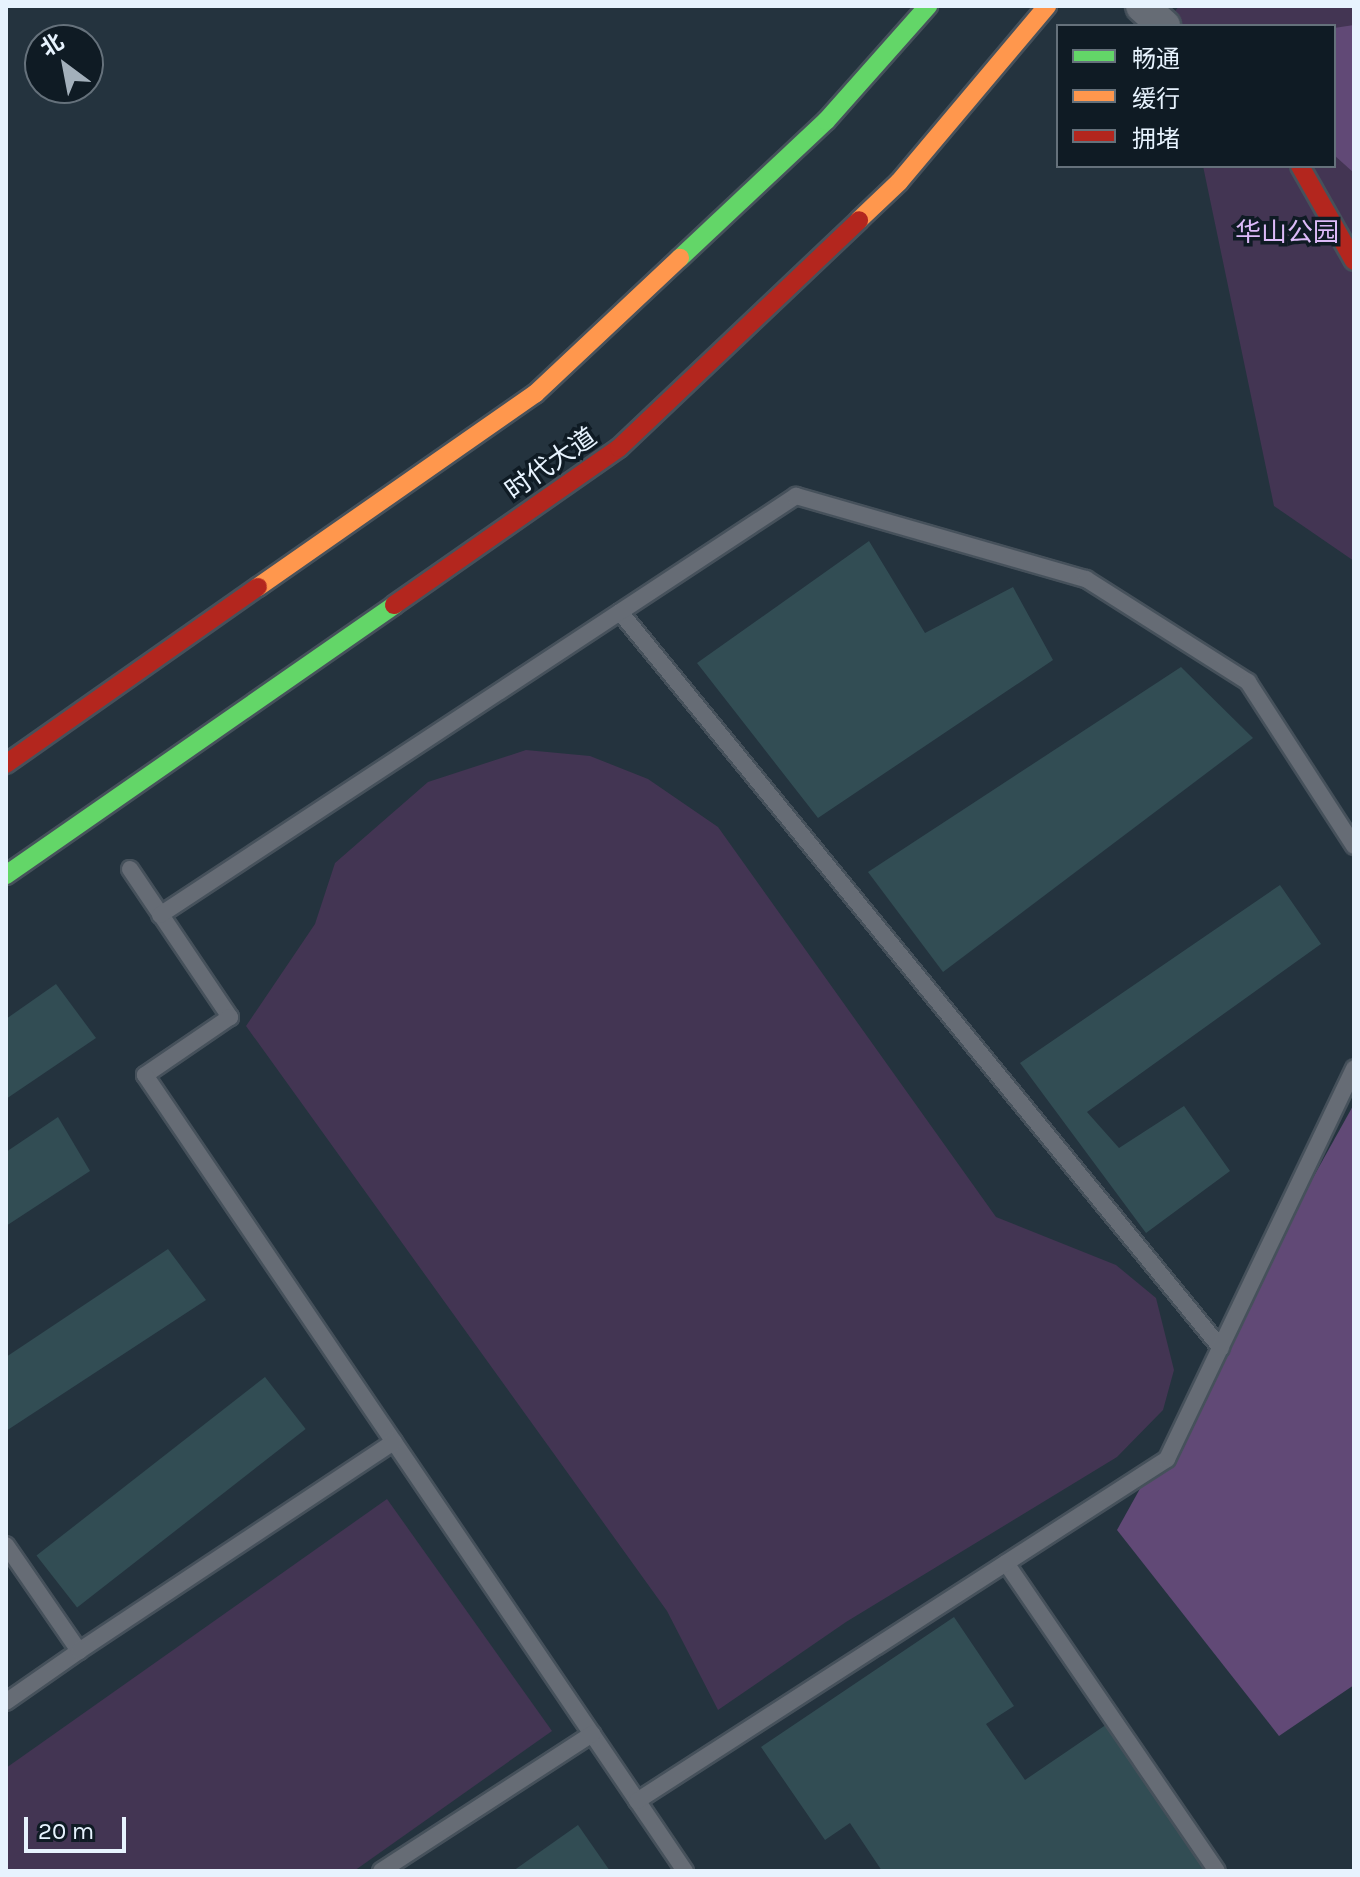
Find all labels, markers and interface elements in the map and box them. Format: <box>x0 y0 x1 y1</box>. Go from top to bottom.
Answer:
north arrow <box>24 24 104 104</box>
legend <box>1056 24 1336 168</box>
text: 北 <box>36 28 69 62</box>
text: 畅通 <box>1132 45 1180 73</box>
text: 缓行 <box>1132 85 1180 113</box>
text: 拥堵 <box>1132 125 1180 153</box>
park label: 华山公园 <box>1235 217 1339 249</box>
street label: 时代大道 <box>499 421 603 507</box>
scale bar <box>28 1801 130 1851</box>
text: 20 m <box>38 1817 94 1845</box>

